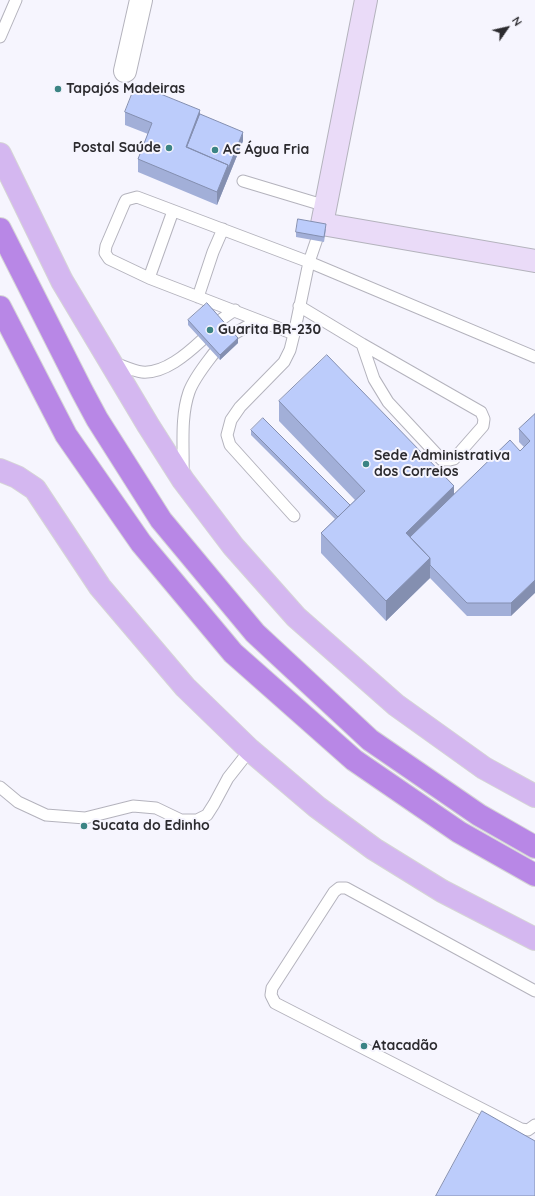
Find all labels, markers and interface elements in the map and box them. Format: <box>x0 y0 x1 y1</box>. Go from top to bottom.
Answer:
north arrow <box>487 8 527 48</box>
text: N <box>509 14 525 29</box>
place label: Tapajós Madeiras <box>66 81 185 97</box>
marker: Tapajós Madeiras <box>53 84 63 94</box>
place label: Postal Saúde <box>73 140 161 156</box>
place label: AC Água Fria <box>223 142 309 158</box>
marker: Postal Saúde <box>164 143 174 153</box>
marker: AC Água Fria <box>210 145 220 155</box>
place label: Guarita BR-230 <box>218 322 321 338</box>
marker: Guarita BR-230 <box>205 325 215 335</box>
place label: Sede Administrativa dos Correios <box>374 448 510 480</box>
marker: Sede Administrativa dos Correios <box>361 459 371 469</box>
place label: Sucata do Edinho <box>92 818 210 834</box>
marker: Sucata do Edinho <box>79 821 89 831</box>
place label: Atacadão <box>372 1038 438 1054</box>
marker: Atacadão <box>359 1041 369 1051</box>

